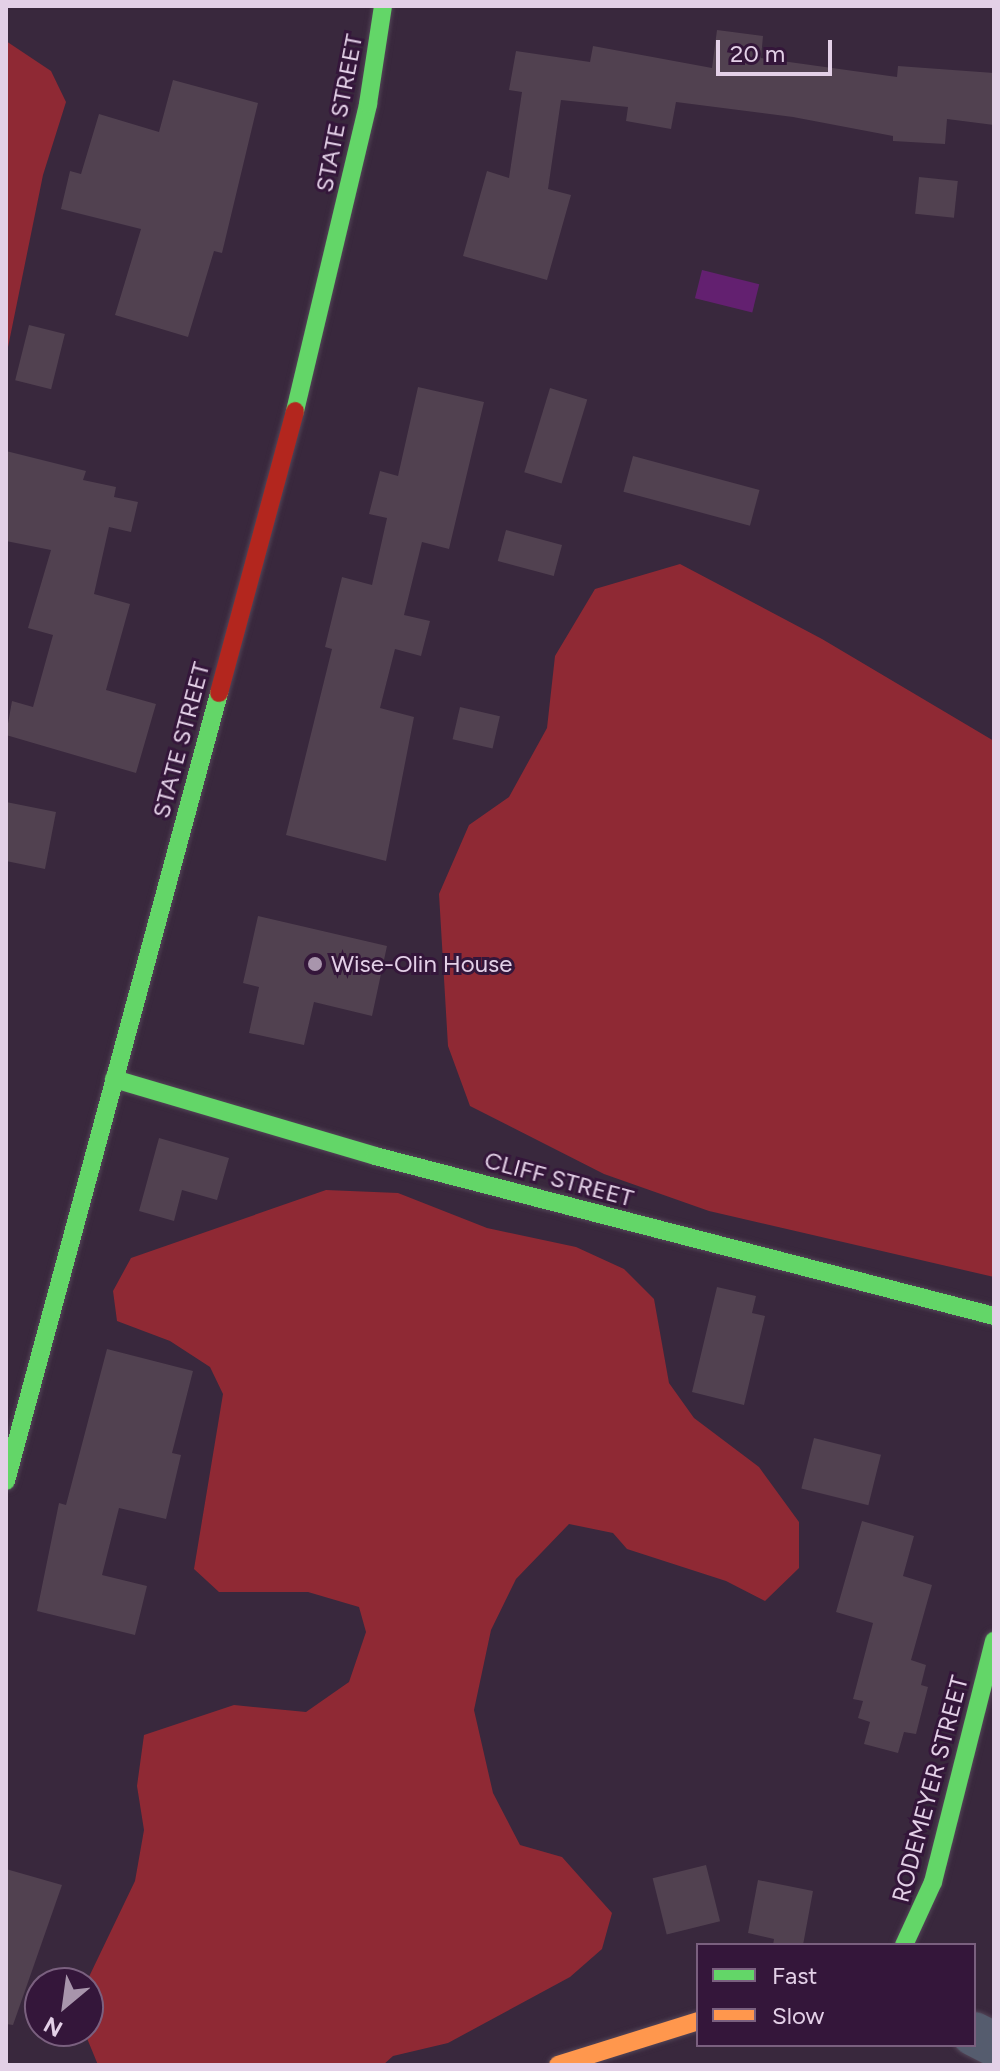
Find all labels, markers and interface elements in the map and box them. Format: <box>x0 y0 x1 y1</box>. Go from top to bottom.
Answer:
scale bar <box>720 24 836 74</box>
street label: STATE STREET <box>310 32 368 194</box>
text: 20 m <box>730 39 785 68</box>
street label: STATE STREET <box>146 659 216 821</box>
place label: Wise-Olin House <box>331 950 512 978</box>
marker: Wise-Olin House <box>306 955 324 973</box>
street label: CLIFF STREET <box>481 1145 637 1213</box>
street label: RODEMEYER STREET <box>886 1673 974 1905</box>
legend <box>696 1943 976 2047</box>
text: Fast <box>772 1961 817 1990</box>
north arrow <box>24 1967 104 2047</box>
text: Slow <box>772 2001 824 2030</box>
text: N <box>39 2011 67 2043</box>

